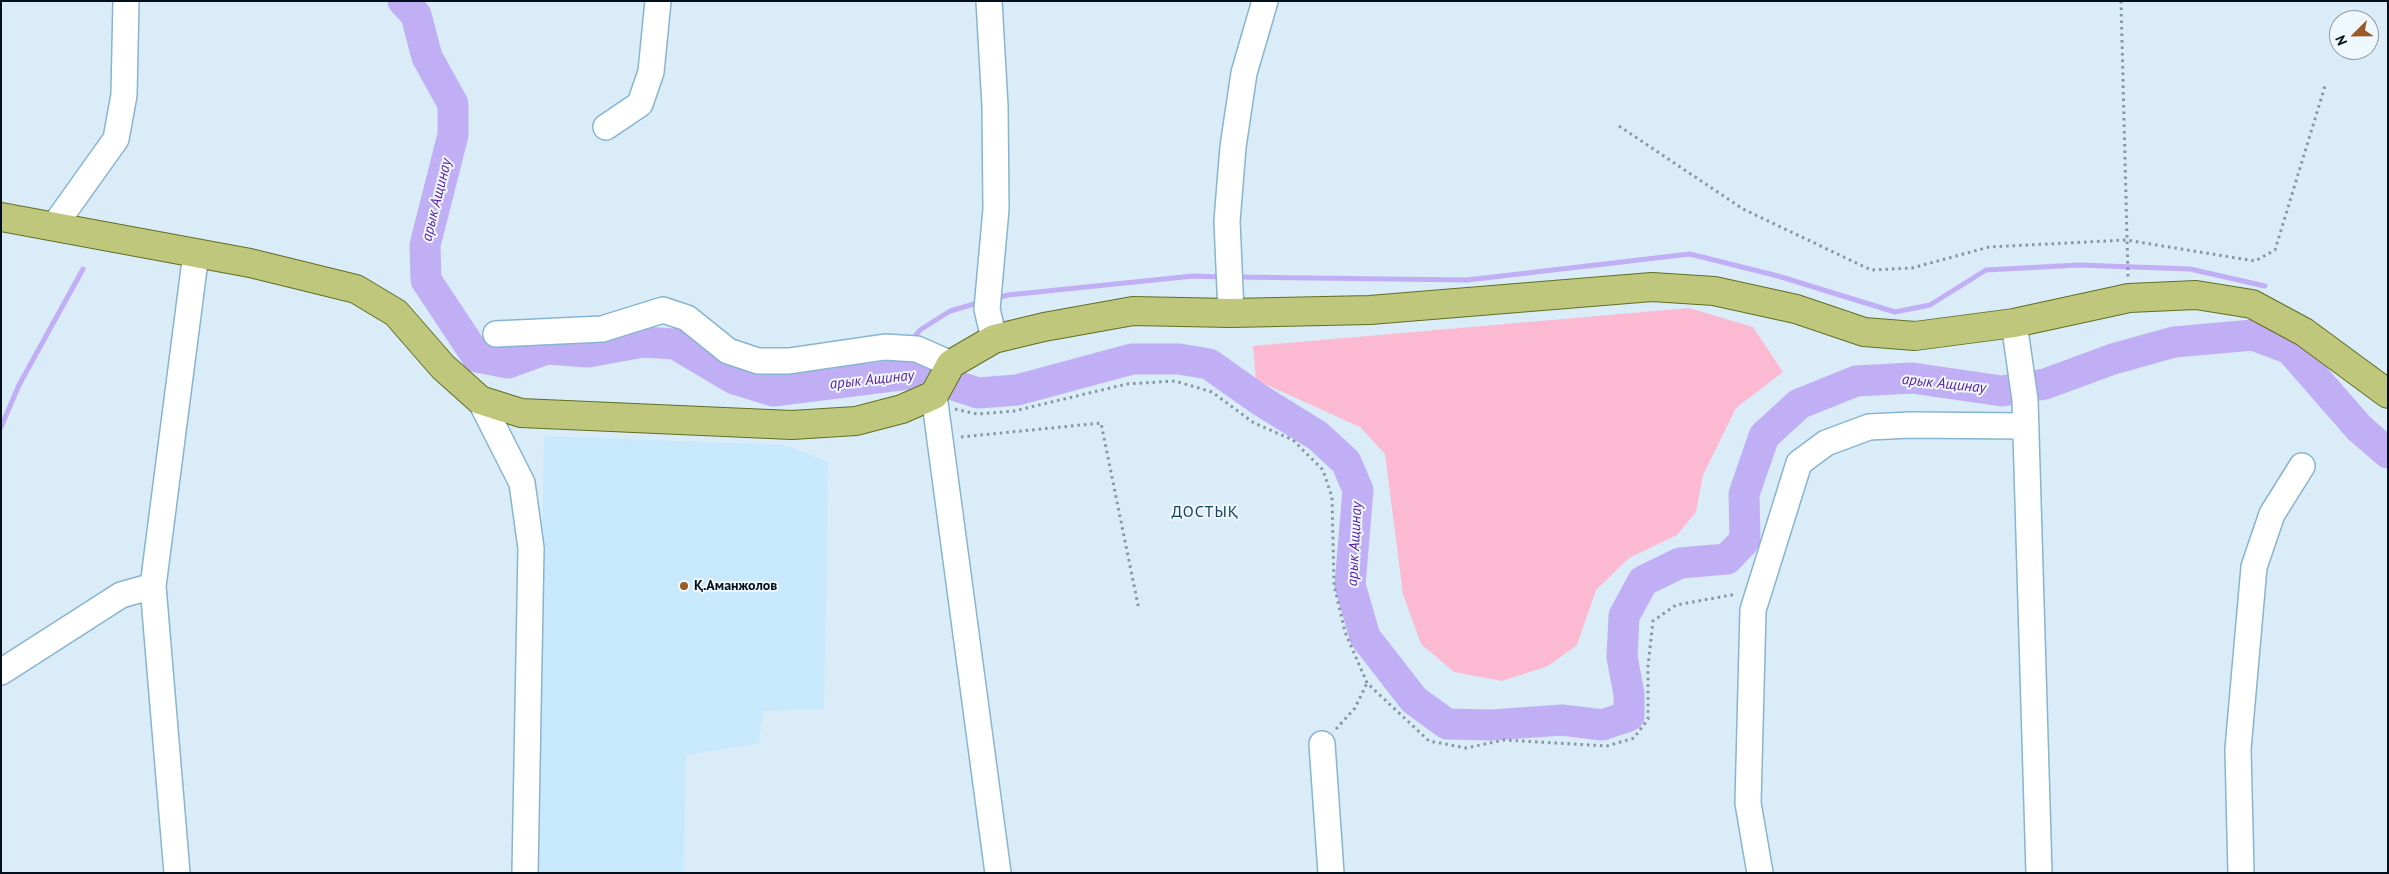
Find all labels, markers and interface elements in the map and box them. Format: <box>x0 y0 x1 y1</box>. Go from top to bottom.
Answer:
north arrow <box>2329 10 2379 60</box>
text: N <box>2331 33 2351 48</box>
water label: арык Ащинау <box>418 157 456 243</box>
water label: арык Ащинау <box>829 367 915 393</box>
water label: арык Ащинау <box>1901 371 1987 397</box>
water label: арык Ащинау <box>1344 501 1366 587</box>
district label: ДОСТЫҚ <box>1171 502 1239 522</box>
place label: Қ.Аманжолов <box>694 578 777 594</box>
marker: Қ.Аманжолов <box>678 580 690 592</box>

